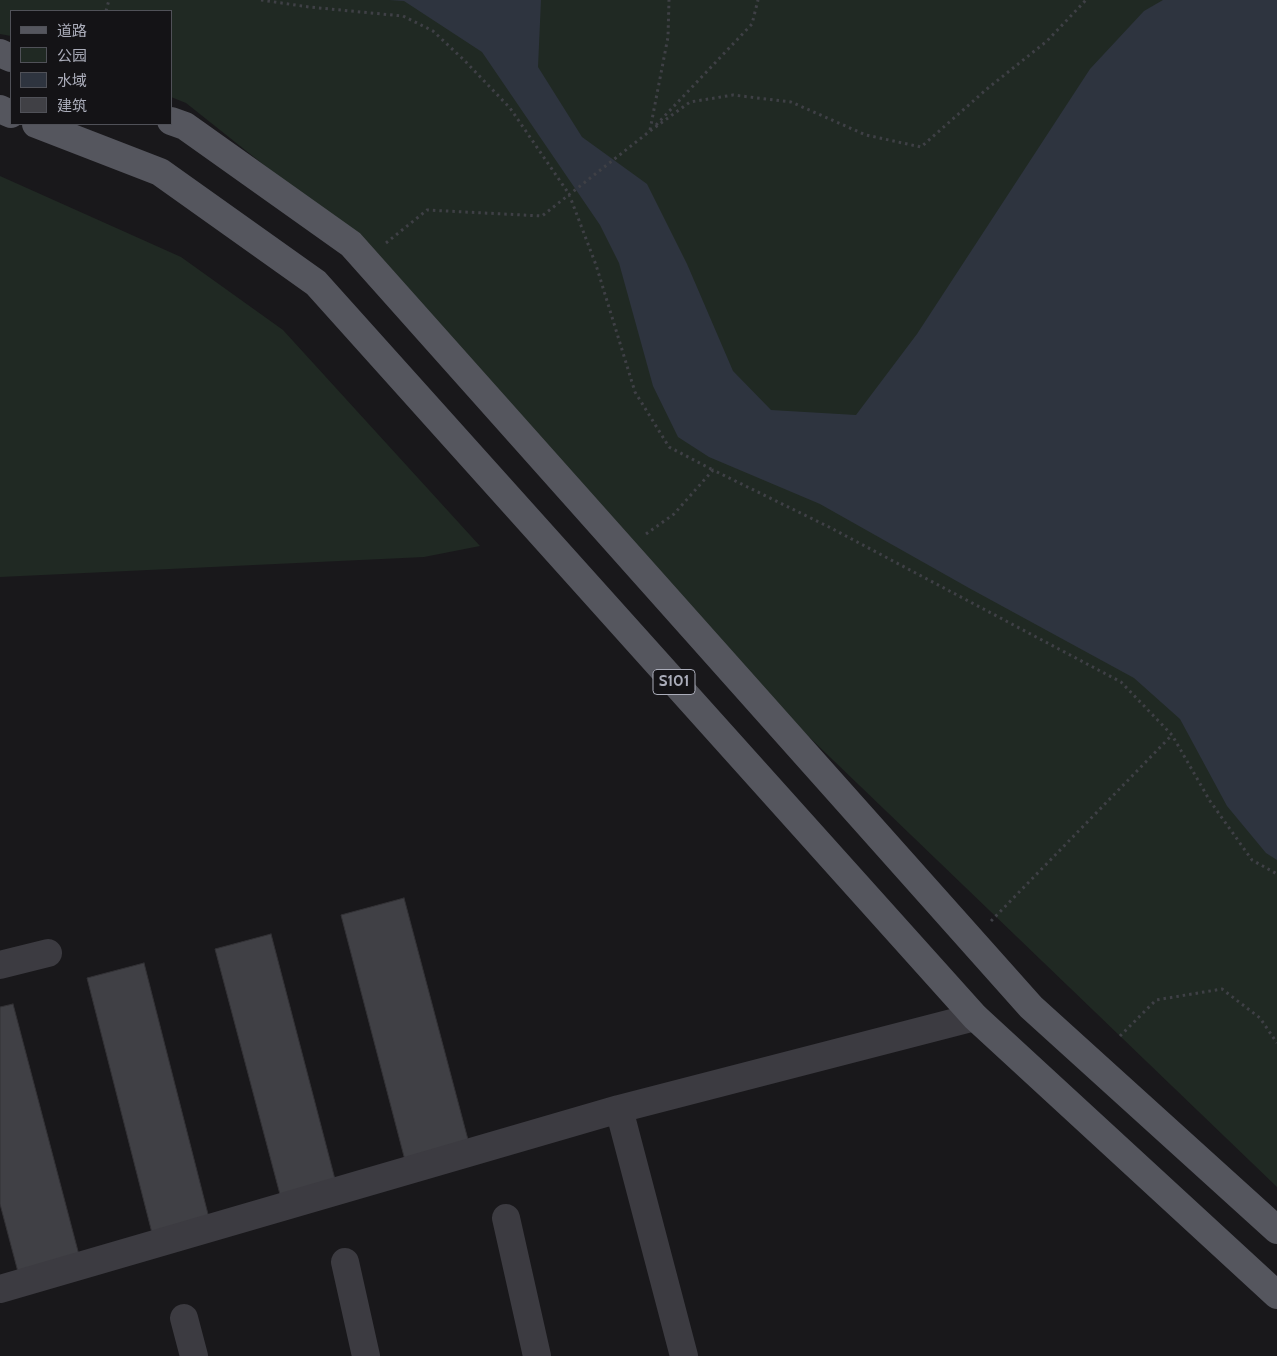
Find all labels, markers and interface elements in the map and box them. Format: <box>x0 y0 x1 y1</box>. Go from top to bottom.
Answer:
legend <box>10 10 172 125</box>
text: 道路 <box>57 22 87 40</box>
text: 公园 <box>57 47 87 65</box>
text: 水域 <box>57 72 87 90</box>
text: 建筑 <box>57 97 87 115</box>
road number: S101 <box>653 670 695 694</box>

